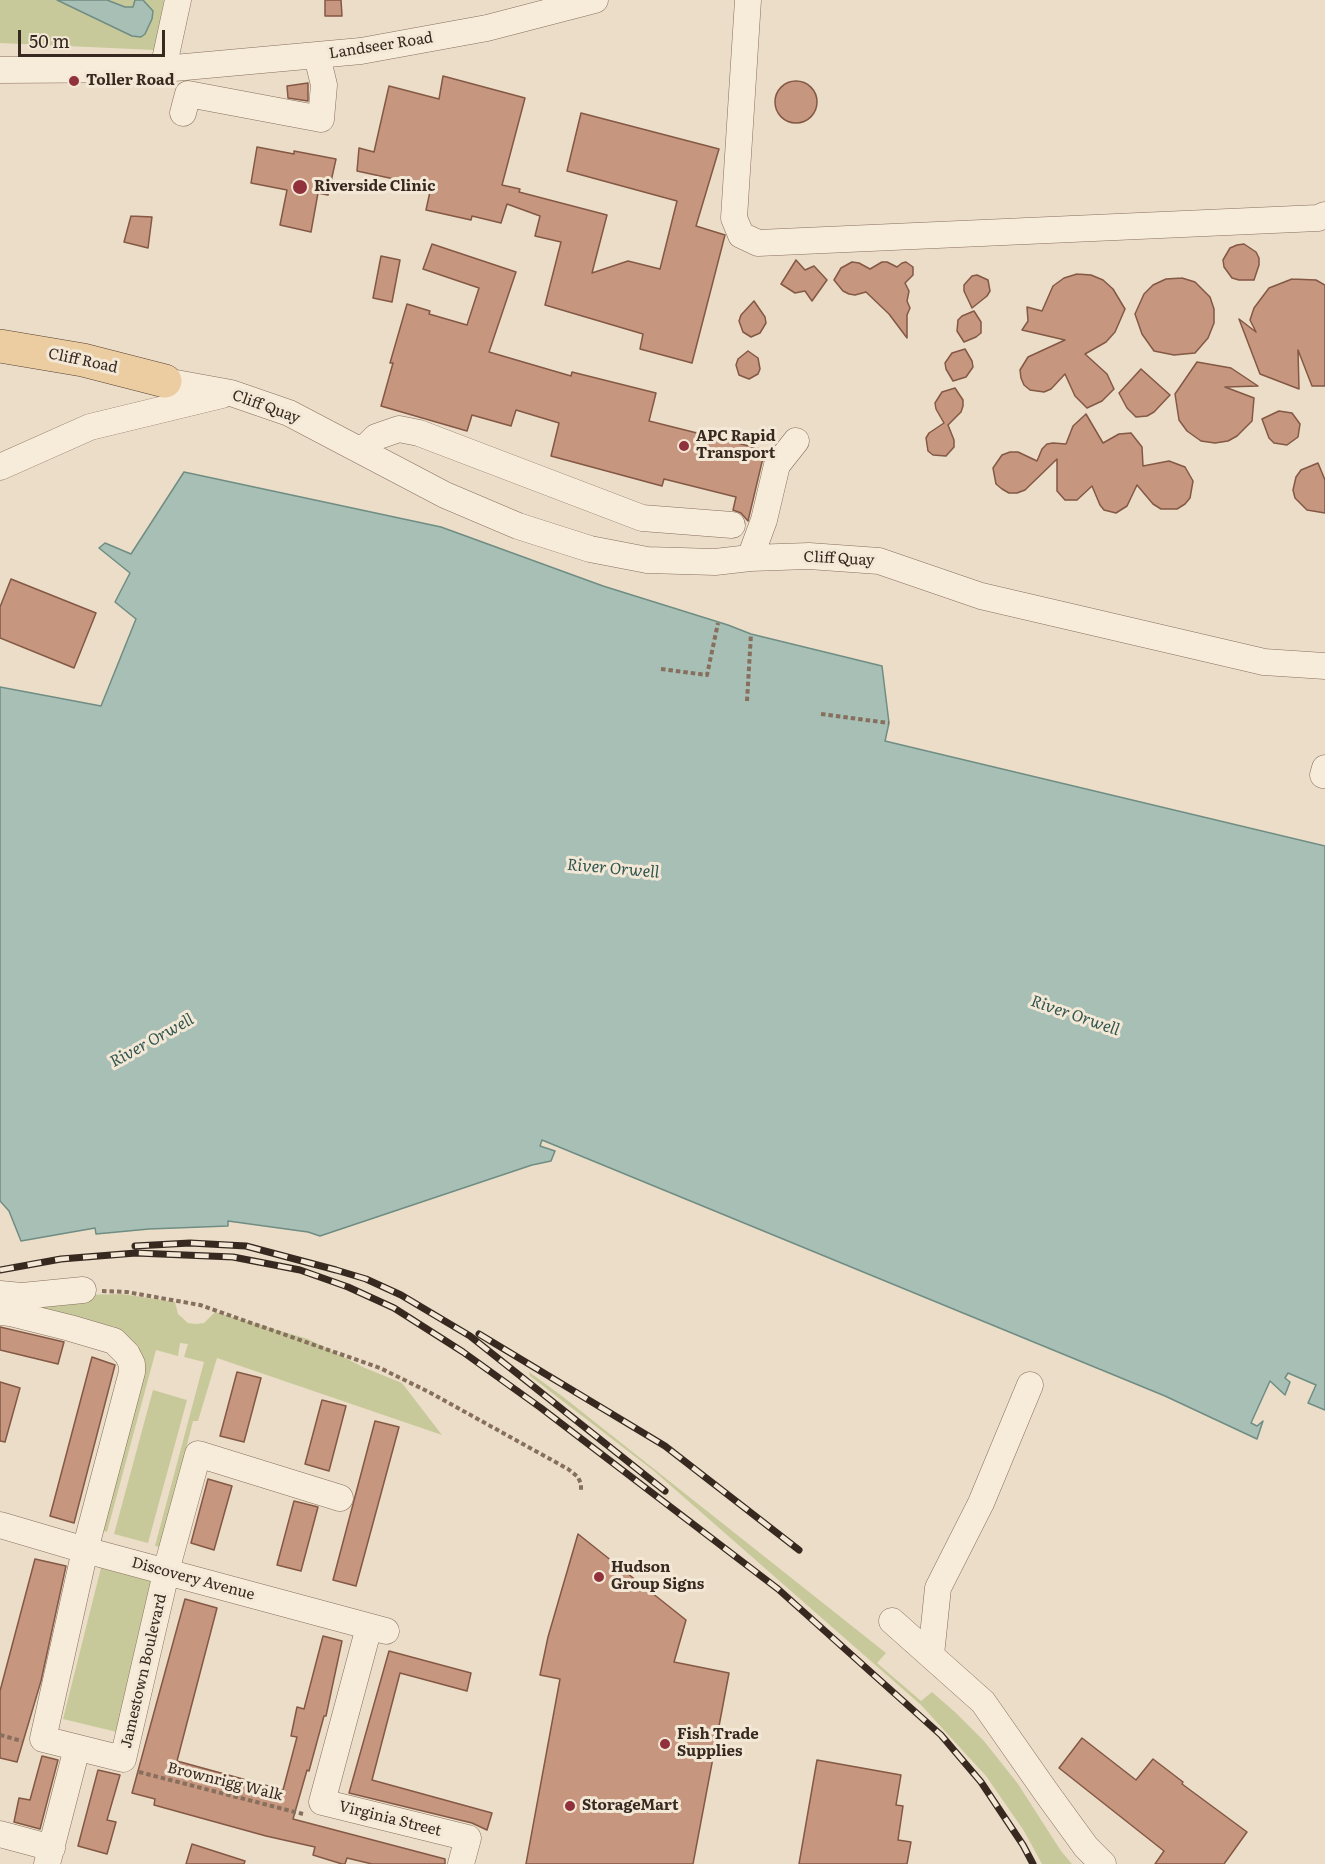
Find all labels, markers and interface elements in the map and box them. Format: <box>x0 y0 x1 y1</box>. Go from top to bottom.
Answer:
scale bar <box>21 18 168 56</box>
text: 50 m <box>29 27 70 54</box>
street label: Landseer Road <box>328 29 434 63</box>
place label: Toller Road <box>86 72 174 90</box>
marker: Toller Road <box>67 74 81 88</box>
marker: Riverside Clinic <box>291 178 309 196</box>
place label: Riverside Clinic <box>314 178 435 196</box>
street label: Cliff Road <box>47 345 119 377</box>
street label: Cliff Quay <box>230 386 302 428</box>
place label: APC Rapid Transport <box>696 428 776 463</box>
marker: APC Rapid Transport <box>677 439 691 453</box>
street label: Cliff Quay <box>803 548 875 570</box>
water label: River Orwell <box>566 855 660 883</box>
water label: River Orwell <box>1028 992 1122 1040</box>
water label: River Orwell <box>107 1010 197 1072</box>
street label: Discovery Avenue <box>129 1554 257 1604</box>
place label: Hudson Group Signs <box>611 1559 704 1594</box>
marker: Hudson Group Signs <box>592 1570 606 1584</box>
street label: Jamestown Boulevard <box>117 1592 171 1750</box>
place label: Fish Trade Supplies <box>677 1726 759 1761</box>
marker: Fish Trade Supplies <box>658 1737 672 1751</box>
street label: Brownrigg Walk <box>165 1759 285 1805</box>
place label: StorageMart <box>582 1797 678 1815</box>
street label: Virginia Street <box>337 1798 443 1840</box>
marker: StorageMart <box>563 1799 577 1813</box>

